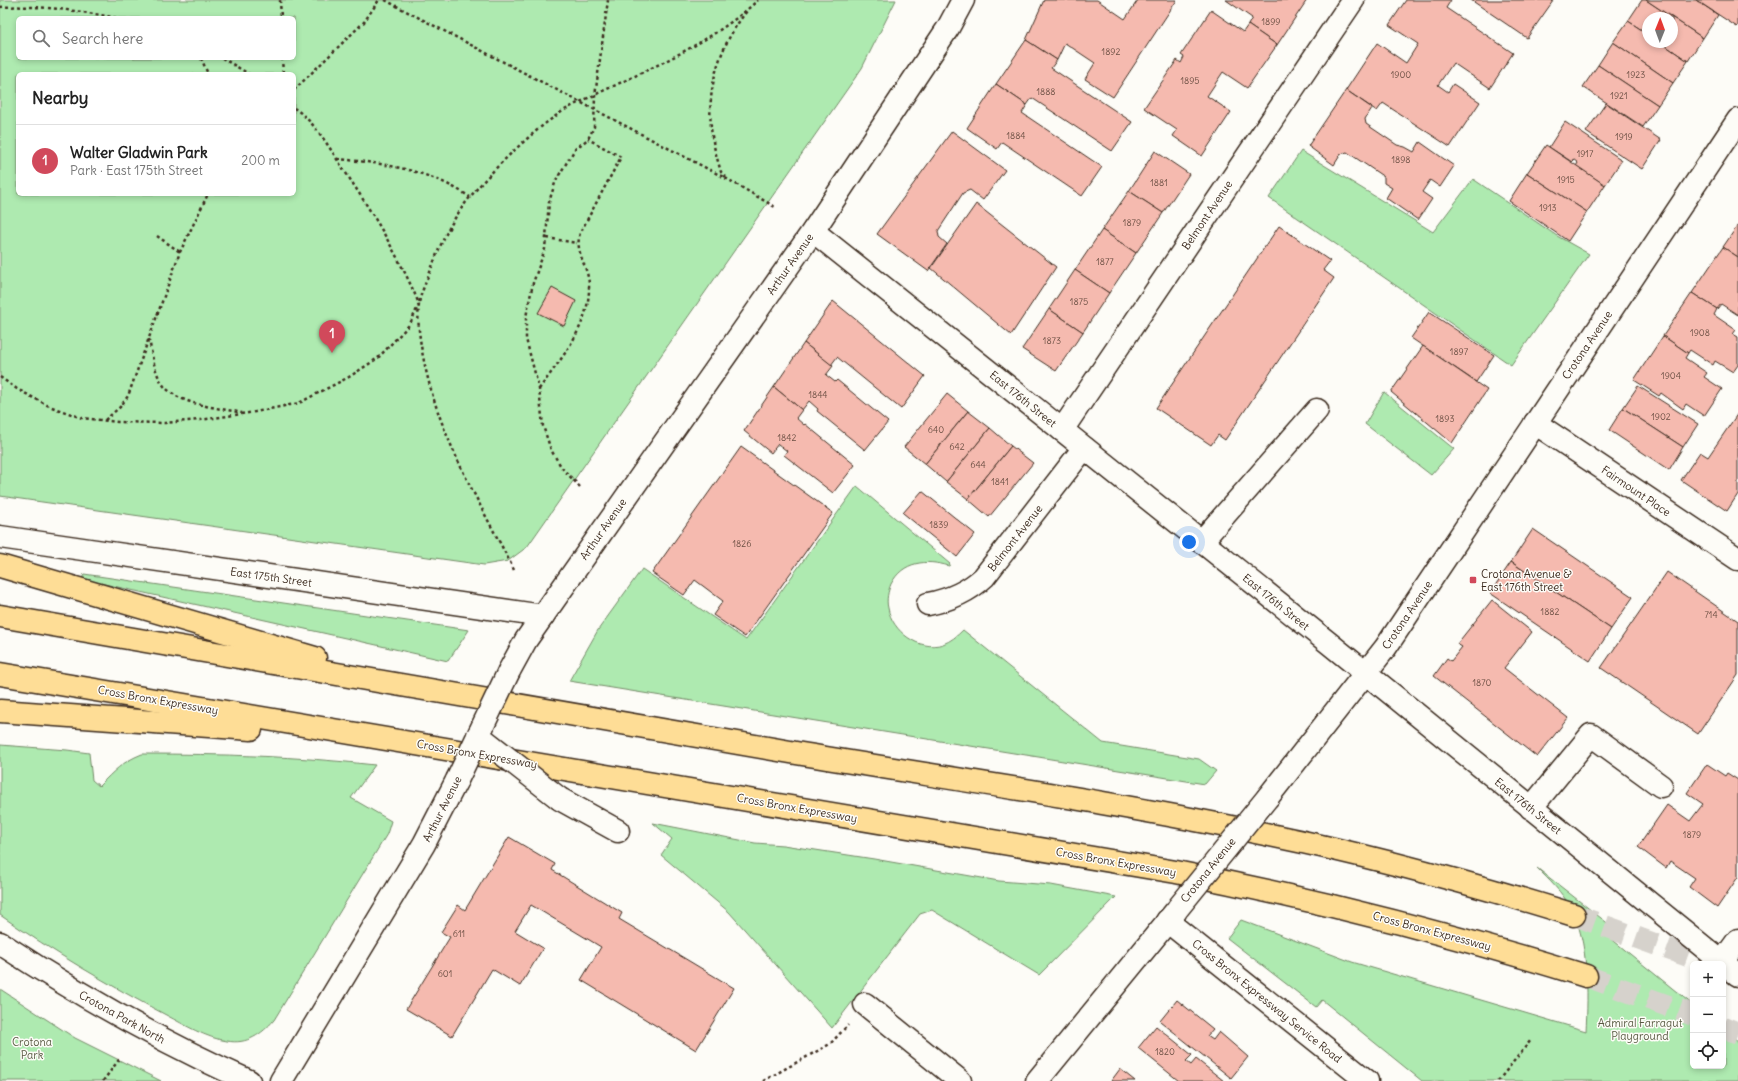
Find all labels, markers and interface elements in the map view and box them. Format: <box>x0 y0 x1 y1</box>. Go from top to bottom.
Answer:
north arrow <box>1642 12 1678 48</box>
search box <box>16 16 296 60</box>
house number: 1899 <box>1261 16 1281 27</box>
icon: search <box>30 27 52 49</box>
text: Search here <box>62 29 143 48</box>
house number: 1892 <box>1102 46 1120 57</box>
house number: 1900 <box>1391 69 1411 80</box>
house number: 1923 <box>1627 69 1645 80</box>
house number: 1895 <box>1180 75 1200 86</box>
house number: 1888 <box>1036 86 1056 97</box>
text: Nearby <box>32 87 88 109</box>
house number: 1921 <box>1610 90 1628 101</box>
house number: 1884 <box>1006 130 1026 141</box>
house number: 1919 <box>1615 131 1633 142</box>
text: Walter Gladwin Park <box>70 143 208 162</box>
house number: 1917 <box>1577 148 1594 159</box>
text: 1 <box>42 152 48 169</box>
text: 200 m <box>241 152 280 169</box>
house number: 1898 <box>1391 154 1411 165</box>
text: Park · East 175th Street <box>70 162 203 179</box>
house number: 1915 <box>1557 174 1575 185</box>
house number: 1881 <box>1150 177 1168 188</box>
street label: Belmont Avenue <box>1179 178 1235 252</box>
house number: 1913 <box>1539 202 1557 213</box>
house number: 1879 <box>1123 217 1141 228</box>
street label: Arthur Avenue <box>764 230 816 297</box>
house number: 1877 <box>1096 256 1114 267</box>
house number: 1875 <box>1070 296 1088 307</box>
street label: Crotona Avenue <box>1559 308 1615 382</box>
pin: 1 <box>319 320 345 353</box>
house number: 1908 <box>1690 327 1710 338</box>
house number: 1873 <box>1043 335 1061 346</box>
house number: 1897 <box>1450 346 1469 357</box>
street label: East 176th Street <box>987 368 1059 430</box>
house number: 1904 <box>1661 370 1681 381</box>
house number: 1844 <box>808 389 828 400</box>
house number: 1902 <box>1651 411 1671 422</box>
house number: 1893 <box>1435 413 1455 424</box>
house number: 640 <box>928 424 944 435</box>
house number: 1842 <box>778 432 797 443</box>
house number: 642 <box>949 441 965 452</box>
house number: 644 <box>970 459 986 470</box>
street label: Fairmount Place <box>1599 463 1673 519</box>
house number: 1841 <box>991 476 1009 487</box>
street label: Arthur Avenue <box>577 495 629 562</box>
street label: Belmont Avenue <box>985 502 1045 574</box>
house number: 1839 <box>929 519 949 530</box>
your location <box>1179 532 1199 552</box>
house number: 1826 <box>733 538 751 549</box>
street label: East 175th Street <box>229 564 313 590</box>
place label: Crotona Avenue & East 176th Street <box>1481 567 1572 594</box>
street label: East 176th Street <box>1240 571 1312 633</box>
marker: Crotona Avenue & East 176th Street <box>1468 575 1478 585</box>
street label: Crotona Avenue <box>1379 578 1435 652</box>
house number: 1882 <box>1541 606 1560 617</box>
house number: 714 <box>1704 609 1718 620</box>
house number: 1870 <box>1472 677 1492 688</box>
street label: Cross Bronx Expressway <box>97 683 219 717</box>
street label: Cross Bronx Expressway <box>416 737 538 771</box>
street label: Arthur Avenue <box>419 774 465 844</box>
street label: East 176th Street <box>1492 775 1564 837</box>
street label: Cross Bronx Expressway <box>736 791 858 825</box>
house number: 1879 <box>1683 829 1701 840</box>
street label: Crotona Avenue <box>1177 835 1239 905</box>
street label: Cross Bronx Expressway <box>1055 845 1177 879</box>
street label: Cross Bronx Expressway <box>1371 908 1493 954</box>
house number: 611 <box>453 928 465 939</box>
street label: Cross Bronx Expressway Service Road <box>1189 936 1345 1066</box>
map controls <box>1690 961 1726 1069</box>
button: + <box>1690 961 1726 997</box>
house number: 601 <box>438 968 452 979</box>
street label: Crotona Park North <box>76 988 168 1046</box>
button: − <box>1690 997 1726 1033</box>
park label: Admiral Farragut Playground <box>1598 1016 1683 1043</box>
button: locate <box>1690 1033 1726 1069</box>
park label: Crotona Park <box>12 1035 52 1062</box>
house number: 1820 <box>1155 1046 1175 1057</box>

